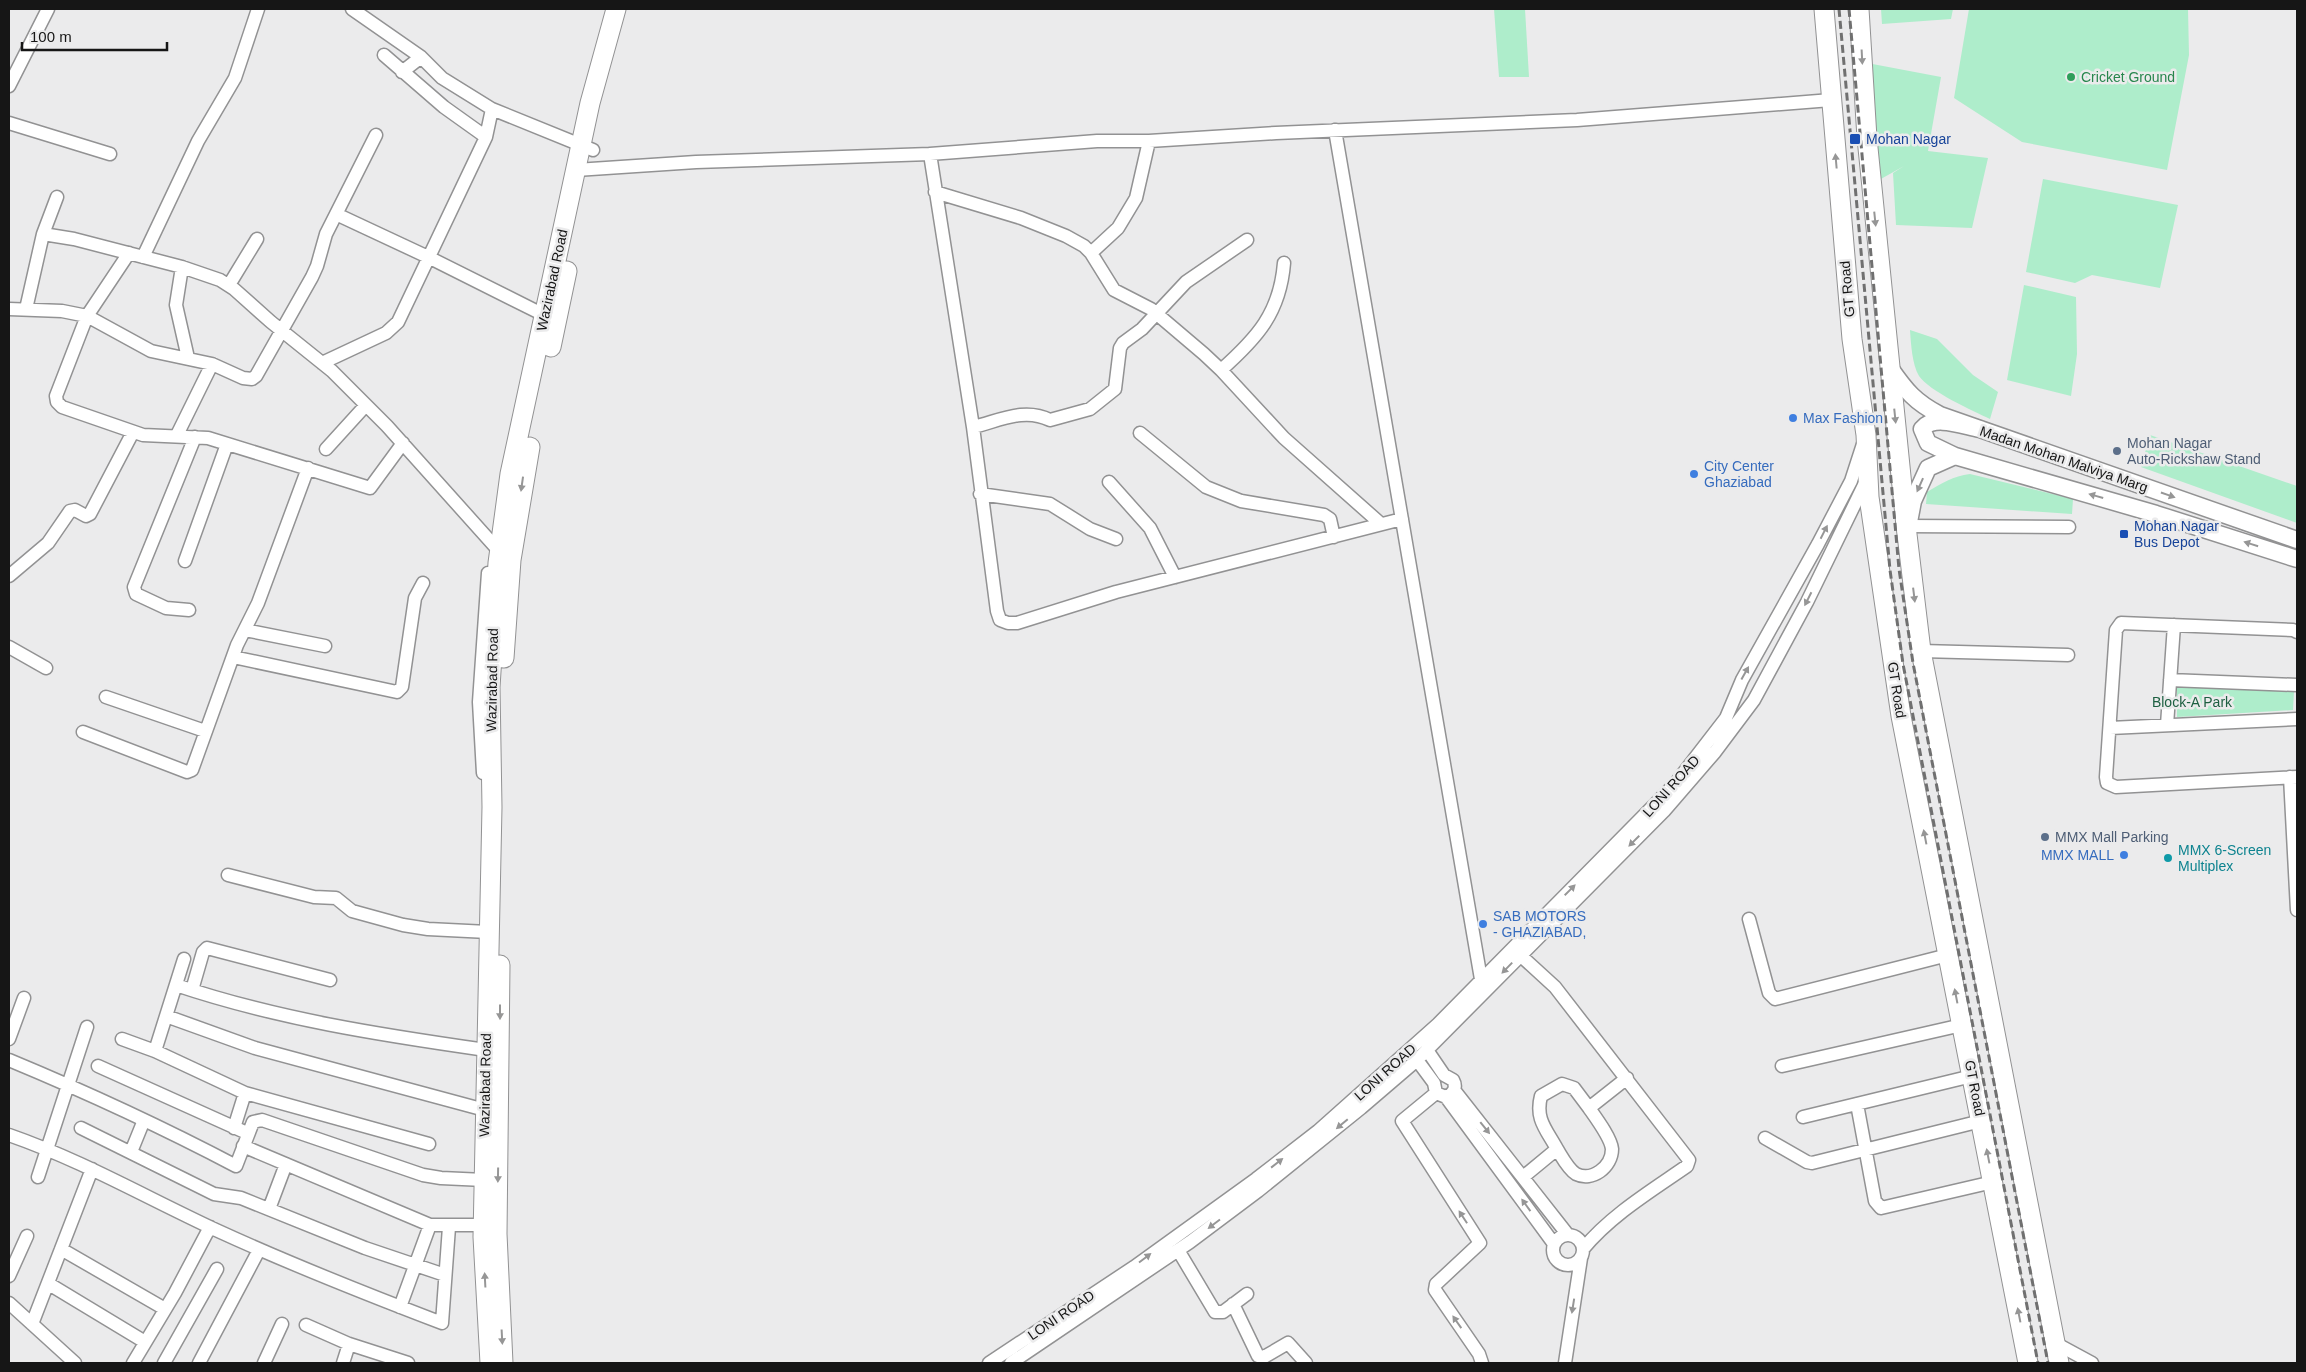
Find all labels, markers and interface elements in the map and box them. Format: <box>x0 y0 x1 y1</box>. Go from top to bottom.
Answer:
scale bar <box>22 20 168 52</box>
text: 100 m <box>30 28 72 45</box>
one-way arrow <box>1858 50 1866 66</box>
place label: Cricket Ground <box>2081 69 2175 85</box>
marker: Cricket Ground <box>2065 71 2077 83</box>
place label: Mohan Nagar <box>1866 131 1951 147</box>
marker: Mohan Nagar <box>1848 132 1862 146</box>
one-way arrow <box>1832 153 1840 169</box>
one-way arrow <box>1871 212 1879 228</box>
street label: Wazirabad Road <box>533 228 571 332</box>
street label: GT Road <box>1837 260 1857 318</box>
one-way arrow <box>1891 408 1899 424</box>
place label: Max Fashion <box>1803 410 1883 426</box>
marker: Max Fashion <box>1787 412 1799 424</box>
street label: Madan Mohan Malviya Marg <box>1978 423 2150 495</box>
place label: Mohan Nagar Auto-Rickshaw Stand <box>2127 435 2261 467</box>
marker: Mohan Nagar Auto-Rickshaw Stand <box>2111 445 2123 457</box>
place label: City Center Ghaziabad <box>1704 458 1774 490</box>
marker: City Center Ghaziabad <box>1688 468 1700 480</box>
one-way arrow <box>518 476 526 492</box>
one-way arrow <box>1915 478 1923 492</box>
one-way arrow <box>2088 492 2103 500</box>
one-way arrow <box>2160 492 2175 499</box>
place label: Mohan Nagar Bus Depot <box>2134 518 2219 550</box>
one-way arrow <box>1820 524 1828 539</box>
marker: Mohan Nagar Bus Depot <box>2118 528 2130 540</box>
one-way arrow <box>2243 540 2258 547</box>
one-way arrow <box>1910 587 1918 603</box>
one-way arrow <box>1804 592 1812 606</box>
street label: Wazirabad Road <box>483 628 501 732</box>
street label: GT Road <box>1885 661 1909 719</box>
one-way arrow <box>1741 666 1749 681</box>
park label: Block-A Park <box>2152 694 2233 710</box>
street label: LONI ROAD <box>1639 752 1703 820</box>
one-way arrow <box>1920 829 1928 845</box>
place label: MMX Mall Parking <box>2055 829 2169 845</box>
marker: MMX Mall Parking <box>2039 831 2051 843</box>
one-way arrow <box>1628 835 1640 847</box>
place label: MMX 6-Screen Multiplex <box>2178 842 2271 874</box>
place label: MMX MALL <box>2041 847 2114 863</box>
marker: MMX MALL <box>2118 849 2130 861</box>
marker: MMX 6-Screen Multiplex <box>2162 852 2174 864</box>
one-way arrow <box>1564 884 1576 896</box>
place label: SAB MOTORS - GHAZIABAD, <box>1493 908 1586 940</box>
marker: SAB MOTORS - GHAZIABAD, <box>1477 918 1489 930</box>
one-way arrow <box>1501 962 1513 974</box>
one-way arrow <box>1952 988 1960 1004</box>
one-way arrow <box>496 1005 504 1021</box>
street label: Wazirabad Road <box>476 1033 494 1137</box>
street label: LONI ROAD <box>1351 1040 1419 1104</box>
street label: GT Road <box>1962 1059 1988 1117</box>
one-way arrow <box>1336 1118 1348 1130</box>
one-way arrow <box>1479 1122 1490 1135</box>
one-way arrow <box>1984 1148 1992 1163</box>
one-way arrow <box>1270 1157 1283 1168</box>
one-way arrow <box>494 1167 502 1183</box>
one-way arrow <box>1521 1198 1531 1212</box>
one-way arrow <box>1458 1210 1468 1223</box>
one-way arrow <box>1208 1219 1221 1230</box>
one-way arrow <box>1138 1253 1152 1263</box>
one-way arrow <box>481 1271 489 1287</box>
street label: LONI ROAD <box>1025 1287 1097 1343</box>
one-way arrow <box>1569 1299 1577 1315</box>
one-way arrow <box>2014 1307 2022 1323</box>
one-way arrow <box>1452 1315 1462 1329</box>
one-way arrow <box>498 1330 506 1346</box>

